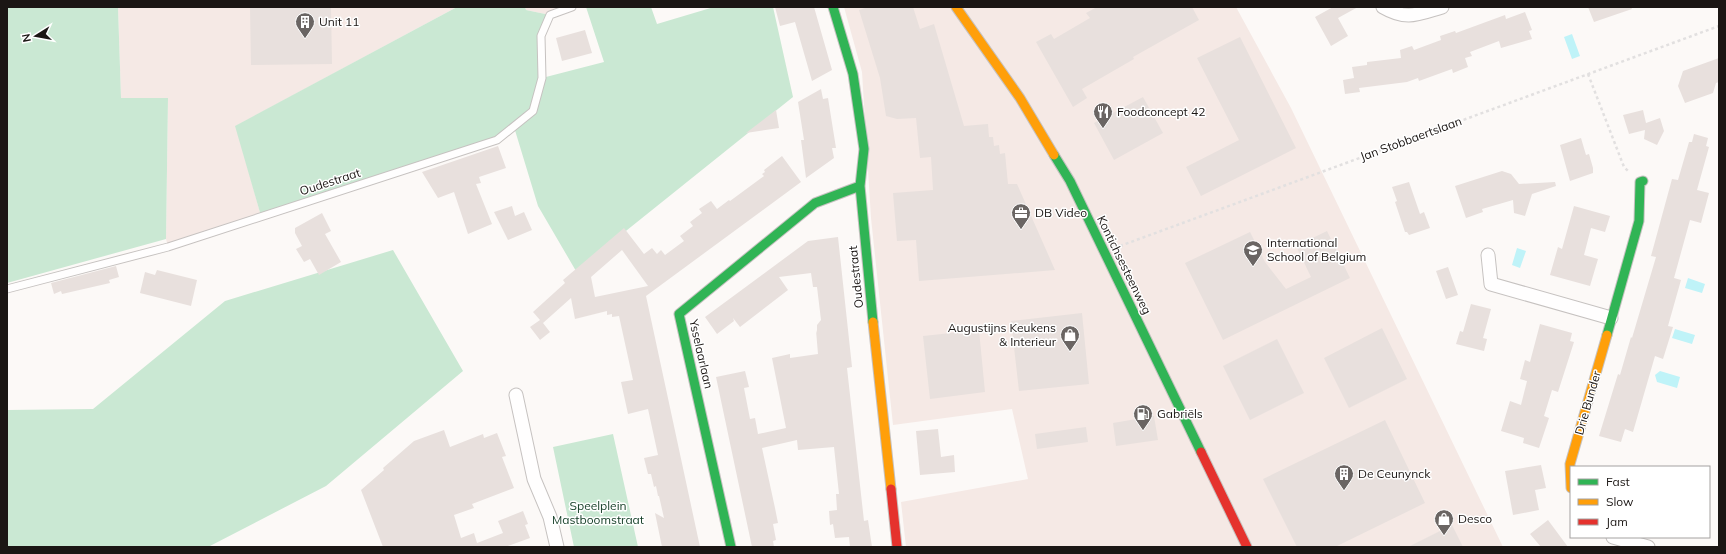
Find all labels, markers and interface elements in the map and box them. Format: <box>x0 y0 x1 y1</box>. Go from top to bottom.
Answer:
building icon: Unit 11 <box>294 11 316 39</box>
place label: Unit 11 <box>319 14 359 29</box>
north arrow <box>16 16 56 56</box>
text: N <box>19 32 34 43</box>
restaurant icon: Foodconcept 42 <box>1092 101 1114 129</box>
place label: Foodconcept 42 <box>1117 104 1205 119</box>
street label: Jan Stobbaertslaan <box>1358 113 1464 164</box>
street label: Oudestraat <box>298 165 362 198</box>
office icon: DB Video <box>1010 202 1032 230</box>
place label: DB Video <box>1035 205 1087 220</box>
street label: Kontichsesteenweg <box>1094 213 1155 317</box>
place label: International School of Belgium <box>1267 235 1366 264</box>
school or university icon: International School of Belgium <box>1242 239 1264 267</box>
street label: Oudestraat <box>845 245 866 309</box>
street label: Ysselaarlaan <box>686 317 717 390</box>
place label: Augustijns Keukens & Interieur <box>948 320 1057 349</box>
shop icon: Augustijns Keukens & Interieur <box>1059 324 1081 352</box>
street label: Drie Bunder <box>1571 368 1604 437</box>
fuel station icon: Gabriëls <box>1132 403 1154 431</box>
place label: Gabriëls <box>1157 406 1203 421</box>
building icon: De Ceunynck <box>1333 463 1355 491</box>
place label: De Ceunynck <box>1358 466 1431 481</box>
legend <box>1570 466 1710 538</box>
text: Fast <box>1606 474 1630 489</box>
text: Slow <box>1606 494 1634 509</box>
park label: Speelplein Mastboomstraat <box>552 498 644 527</box>
shop icon: Desco <box>1433 508 1455 536</box>
place label: Desco <box>1458 511 1492 526</box>
text: Jam <box>1606 514 1628 529</box>

